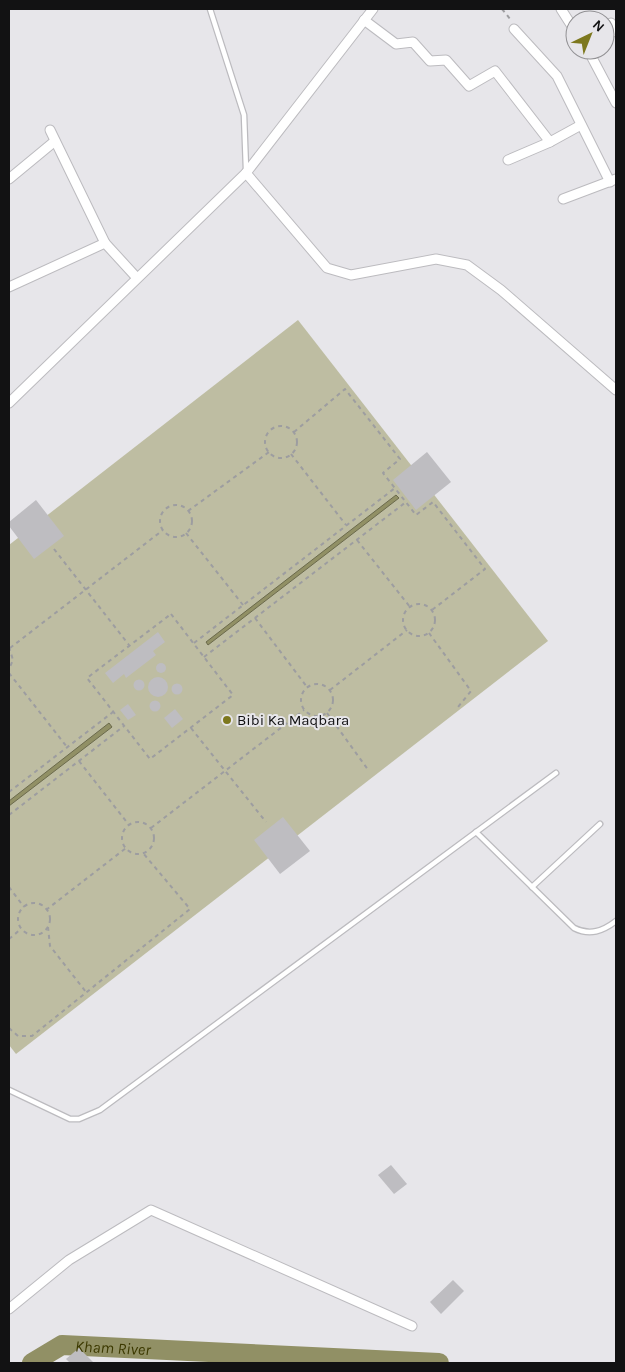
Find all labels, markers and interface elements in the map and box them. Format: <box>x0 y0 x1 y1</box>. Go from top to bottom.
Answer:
north arrow <box>565 10 615 60</box>
text: N <box>589 16 608 36</box>
place label: Bibi Ka Maqbara <box>237 711 349 729</box>
marker: Bibi Ka Maqbara <box>221 714 233 726</box>
water label: Kham River <box>75 1337 152 1359</box>

